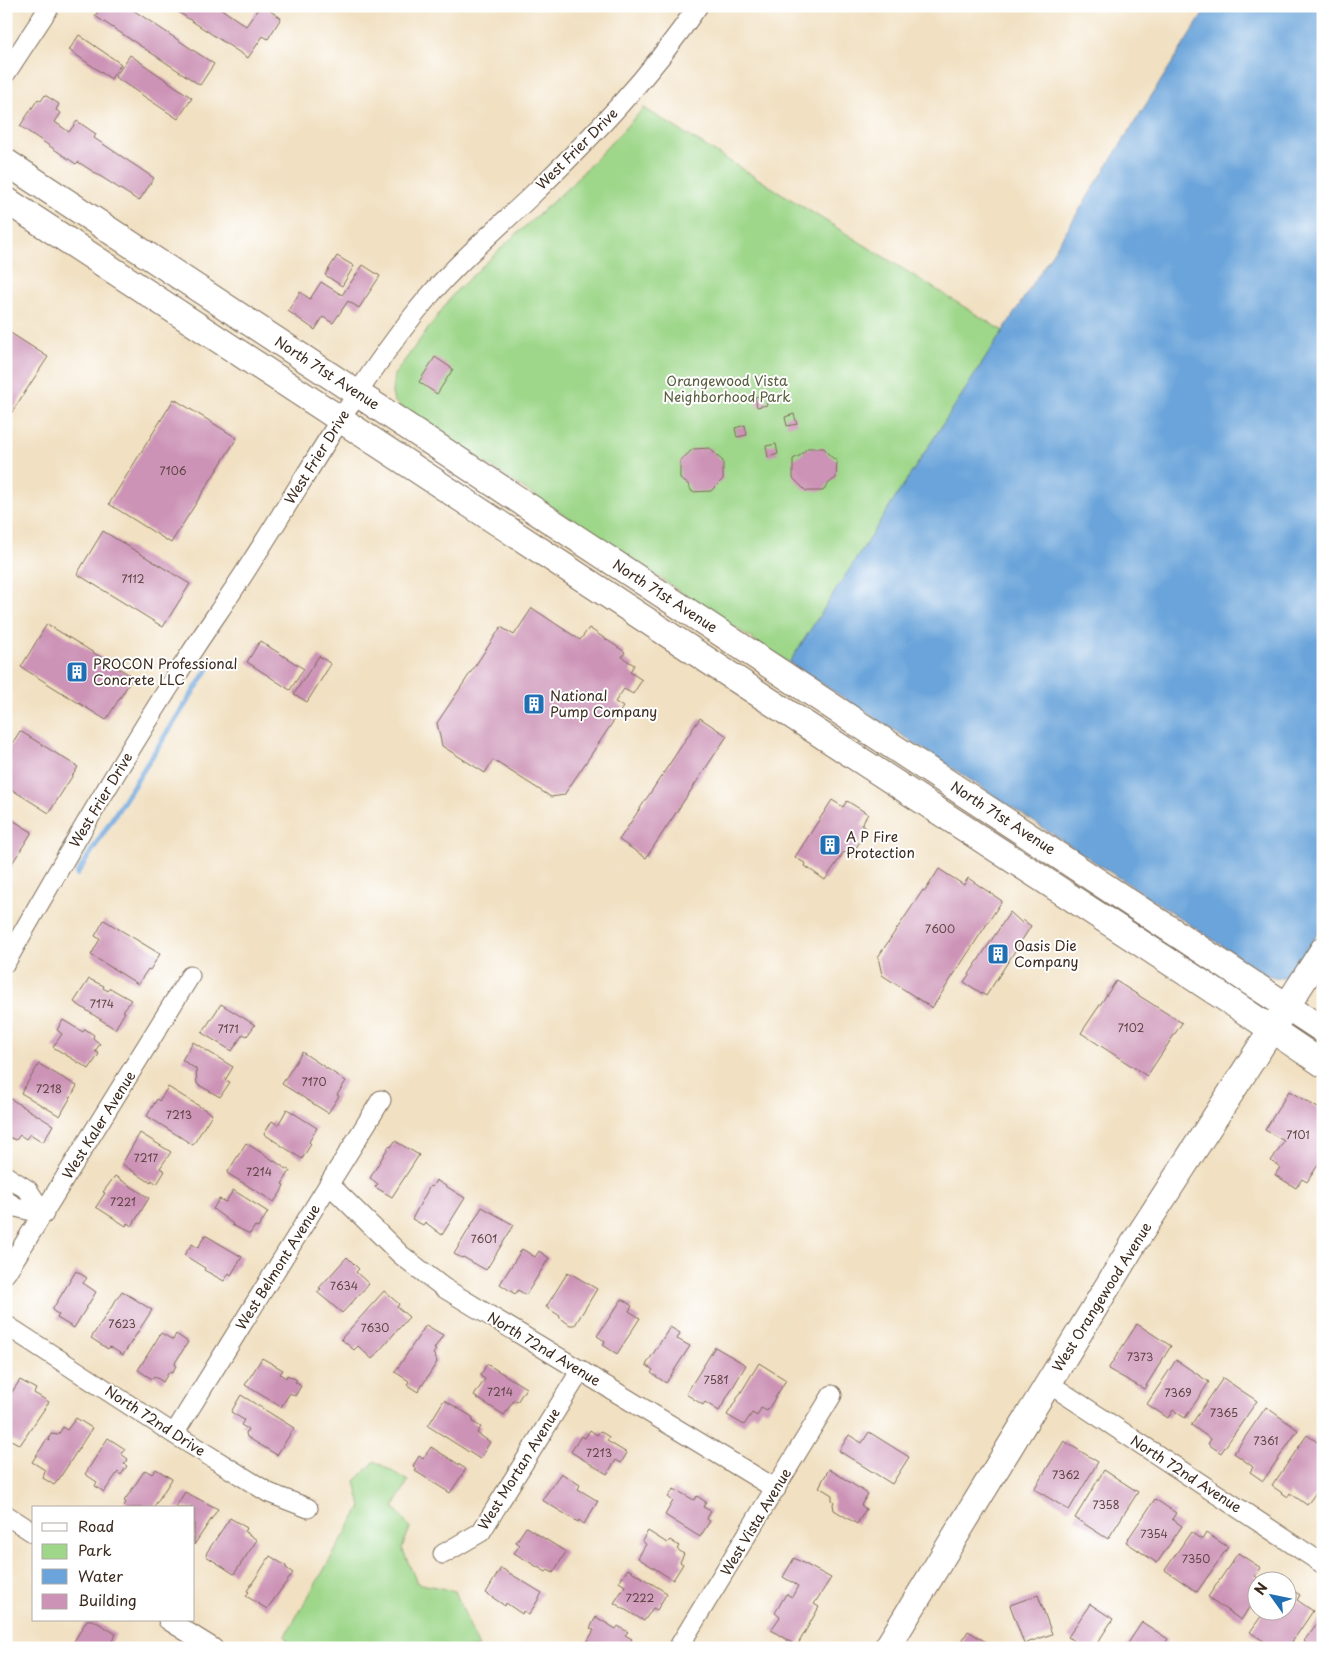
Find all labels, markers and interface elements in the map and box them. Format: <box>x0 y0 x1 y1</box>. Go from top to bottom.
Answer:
street label: West Frier Drive <box>531 103 622 194</box>
street label: North 71st Avenue <box>271 331 384 415</box>
park label: Orangewood Vista Neighborhood Park <box>663 370 791 407</box>
street label: West Frier Drive <box>279 405 354 508</box>
house number: 7106 <box>160 462 187 479</box>
street label: North 71st Avenue <box>609 554 722 638</box>
house number: 7112 <box>121 570 145 587</box>
place label: PROCON Professional Concrete LLC <box>93 653 237 690</box>
building icon: PROCON Professional Concrete LLC <box>65 660 89 684</box>
place label: National Pump Company <box>550 685 657 722</box>
building icon: National Pump Company <box>522 692 546 716</box>
street label: West Frier Drive <box>64 748 137 851</box>
street label: North 71st Avenue <box>947 776 1060 860</box>
place label: A P Fire Protection <box>846 826 915 863</box>
building icon: A P Fire Protection <box>818 833 842 857</box>
house number: 7600 <box>925 920 955 937</box>
place label: Oasis Die Company <box>1014 935 1079 972</box>
building icon: Oasis Die Company <box>986 942 1010 966</box>
house number: 7174 <box>90 995 114 1012</box>
house number: 7102 <box>1118 1019 1145 1036</box>
house number: 7171 <box>217 1020 239 1037</box>
street label: West Kaler Avenue <box>57 1066 141 1183</box>
house number: 7170 <box>301 1073 327 1090</box>
house number: 7218 <box>36 1080 62 1097</box>
house number: 7213 <box>166 1106 192 1123</box>
house number: 7101 <box>1286 1126 1310 1143</box>
house number: 7217 <box>134 1149 158 1166</box>
house number: 7214 <box>246 1163 272 1180</box>
house number: 7221 <box>110 1193 136 1210</box>
street label: West Belmont Avenue <box>230 1199 325 1334</box>
street label: West Orangewood Avenue <box>1047 1217 1157 1376</box>
house number: 7601 <box>471 1230 497 1247</box>
house number: 7634 <box>330 1277 358 1294</box>
street label: North 72nd Avenue <box>484 1306 605 1391</box>
house number: 7623 <box>108 1315 136 1332</box>
house number: 7630 <box>361 1319 389 1336</box>
house number: 7373 <box>1127 1348 1153 1365</box>
house number: 7581 <box>703 1371 729 1388</box>
street label: North 72nd Drive <box>101 1380 210 1461</box>
house number: 7214 <box>487 1383 513 1400</box>
house number: 7369 <box>1164 1384 1192 1401</box>
street label: West Mortan Avenue <box>472 1404 565 1534</box>
house number: 7365 <box>1210 1404 1238 1421</box>
street label: North 72nd Avenue <box>1127 1430 1246 1518</box>
house number: 7361 <box>1254 1432 1278 1449</box>
house number: 7213 <box>586 1444 612 1461</box>
street label: West Vista Avenue <box>715 1464 796 1580</box>
house number: 7362 <box>1052 1466 1080 1483</box>
house number: 7358 <box>1092 1496 1120 1513</box>
legend <box>32 1506 195 1622</box>
text: Road <box>78 1514 114 1537</box>
house number: 7354 <box>1140 1525 1168 1542</box>
text: Park <box>78 1538 112 1561</box>
house number: 7350 <box>1182 1550 1210 1567</box>
text: Water <box>78 1564 123 1587</box>
north arrow <box>1246 1572 1296 1622</box>
text: N <box>1249 1578 1273 1599</box>
text: Building <box>78 1588 137 1611</box>
house number: 7222 <box>626 1589 655 1606</box>

